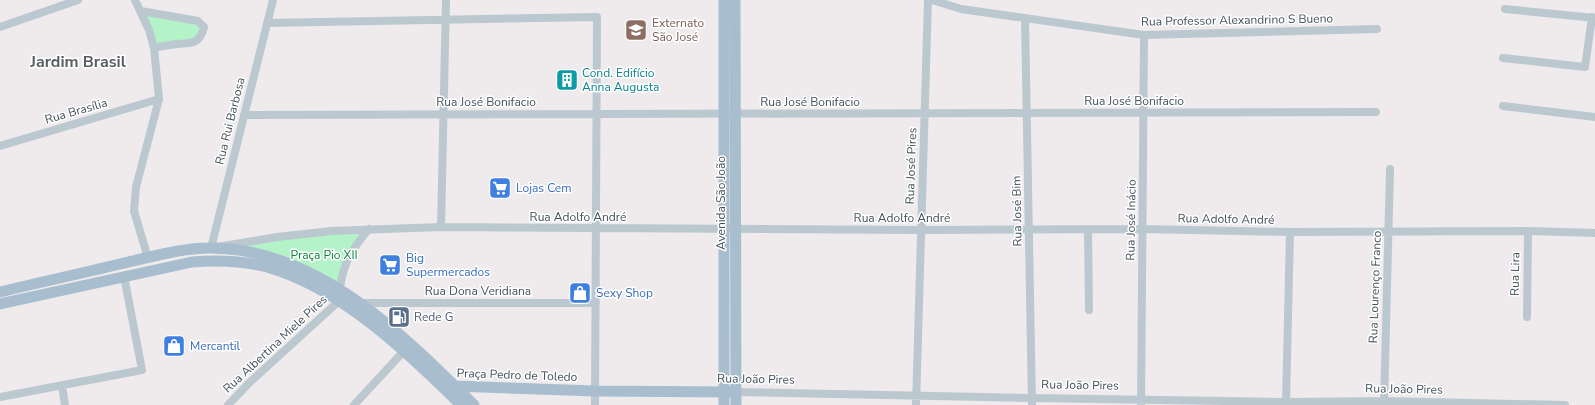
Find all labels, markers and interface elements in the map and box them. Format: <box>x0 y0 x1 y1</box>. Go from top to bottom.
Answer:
street label: Rua Professor Alexandrino S Bueno <box>1141 10 1334 30</box>
place label: Externato São José <box>652 15 704 45</box>
school or university icon: Externato São José <box>623 17 649 43</box>
district label: Jardim Brasil <box>29 51 126 73</box>
place label: Cond. Edifício Anna Augusta <box>582 65 659 95</box>
building icon: Cond. Edifício Anna Augusta <box>554 67 580 93</box>
street label: Rua Rui Barbosa <box>211 76 249 166</box>
street label: Rua José Bonifacio <box>1084 93 1184 109</box>
street label: Rua Brasília <box>43 94 109 128</box>
street label: Rua José Bonifacio <box>436 94 536 110</box>
street label: Rua José Bonifacio <box>760 94 860 110</box>
street label: Rua José Pires <box>902 127 920 205</box>
street label: Avenida São João <box>713 156 729 250</box>
supermarket icon: Lojas Cem <box>487 175 513 201</box>
street label: Rua José Bim <box>1008 175 1026 247</box>
street label: Rua José Inácio <box>1122 179 1140 261</box>
place label: Lojas Cem <box>516 180 572 196</box>
street label: Rua Adolfo André <box>530 209 626 225</box>
street label: Rua Adolfo André <box>854 210 950 226</box>
street label: Rua Adolfo André <box>1177 210 1275 228</box>
street label: Rua Lourenço Franco <box>1365 230 1385 344</box>
park label: Praça Pio XII <box>290 247 358 263</box>
place label: Big Supermercados <box>406 250 490 280</box>
supermarket icon: Big Supermercados <box>377 252 403 278</box>
street label: Rua Lira <box>1507 252 1523 296</box>
shop icon: Sexy Shop <box>567 280 593 306</box>
street label: Rua Dona Veridiana <box>425 283 531 299</box>
place label: Sexy Shop <box>596 285 653 301</box>
street label: Rua Albertina Miele Pires <box>219 291 331 397</box>
fuel station icon: Rede G <box>386 304 412 330</box>
place label: Rede G <box>414 309 453 325</box>
shop icon: Mercantil <box>161 333 187 359</box>
place label: Mercantil <box>190 338 241 354</box>
street label: Praça Pedro de Toledo <box>456 365 578 385</box>
street label: Rua João Pires <box>717 370 795 388</box>
street label: Rua João Pires <box>1041 376 1119 394</box>
street label: Rua João Pires <box>1365 380 1443 398</box>

